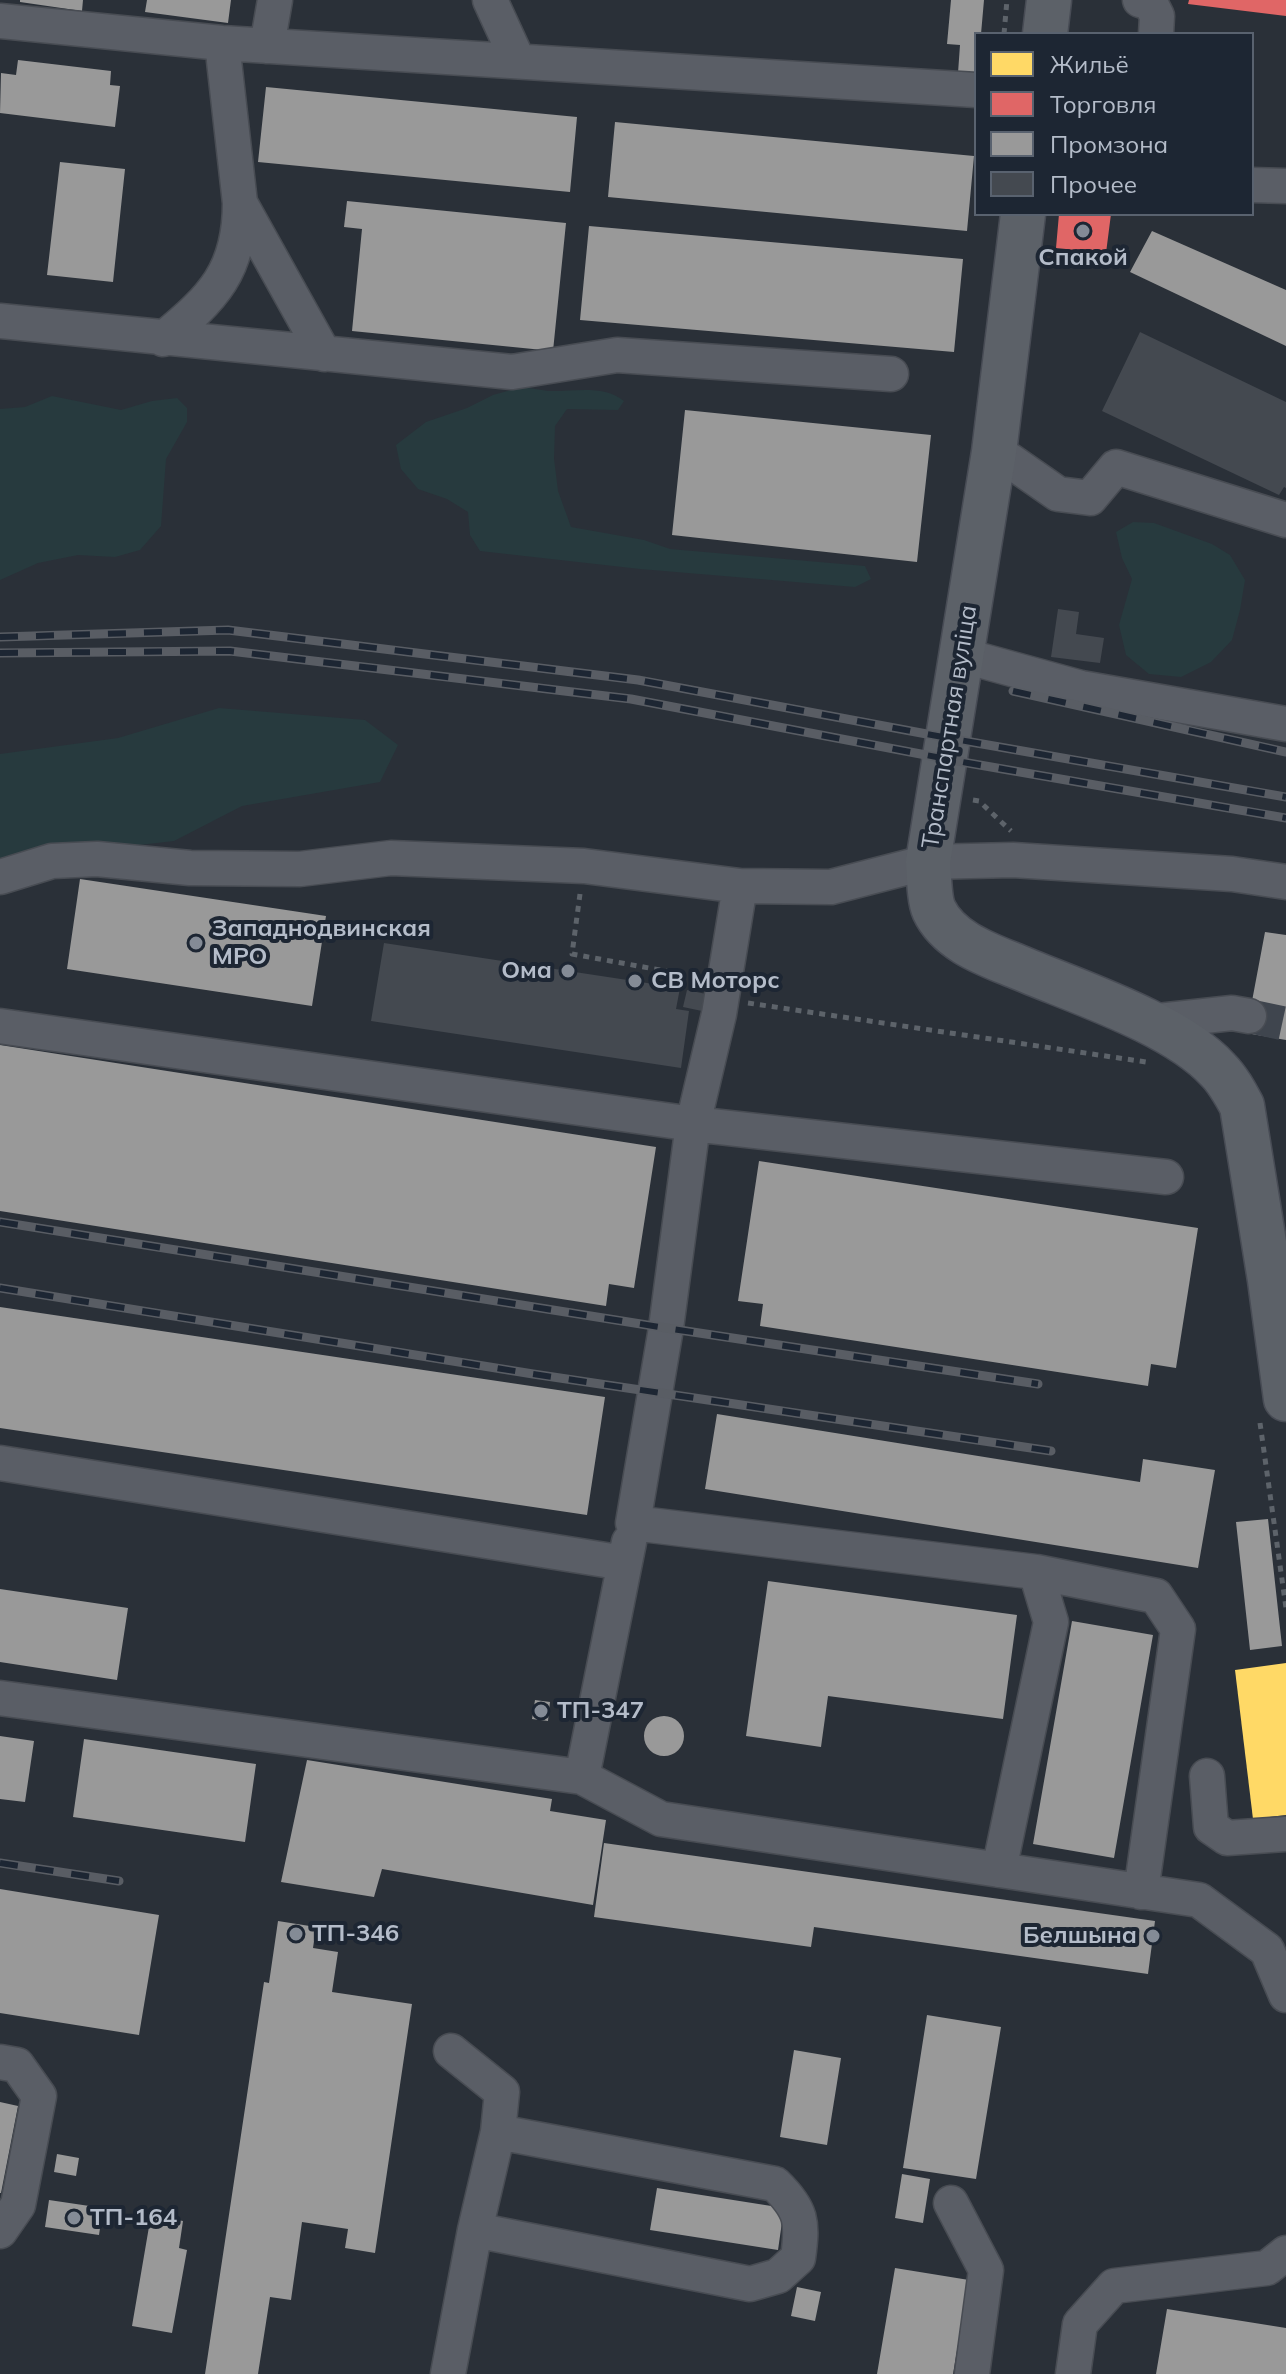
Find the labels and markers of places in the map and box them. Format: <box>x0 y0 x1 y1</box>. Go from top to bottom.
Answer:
marker: Спакой <box>1074 222 1092 240</box>
place label: Спакой <box>1038 244 1128 272</box>
place label: Западнодвинская МРО <box>212 915 431 971</box>
marker: Западнодвинская МРО <box>187 934 205 952</box>
place label: Ома <box>501 957 552 985</box>
marker: Ома <box>559 962 577 980</box>
place label: СВ Моторс <box>651 967 780 995</box>
marker: СВ Моторс <box>626 972 644 990</box>
place label: ТП-347 <box>557 1697 644 1725</box>
marker: ТП-347 <box>532 1702 550 1720</box>
place label: ТП-346 <box>312 1920 399 1948</box>
place label: Белшына <box>1023 1922 1137 1950</box>
marker: ТП-346 <box>287 1925 305 1943</box>
marker: Белшына <box>1144 1927 1162 1945</box>
place label: ТП-164 <box>90 2204 177 2232</box>
marker: ТП-164 <box>65 2209 83 2227</box>

